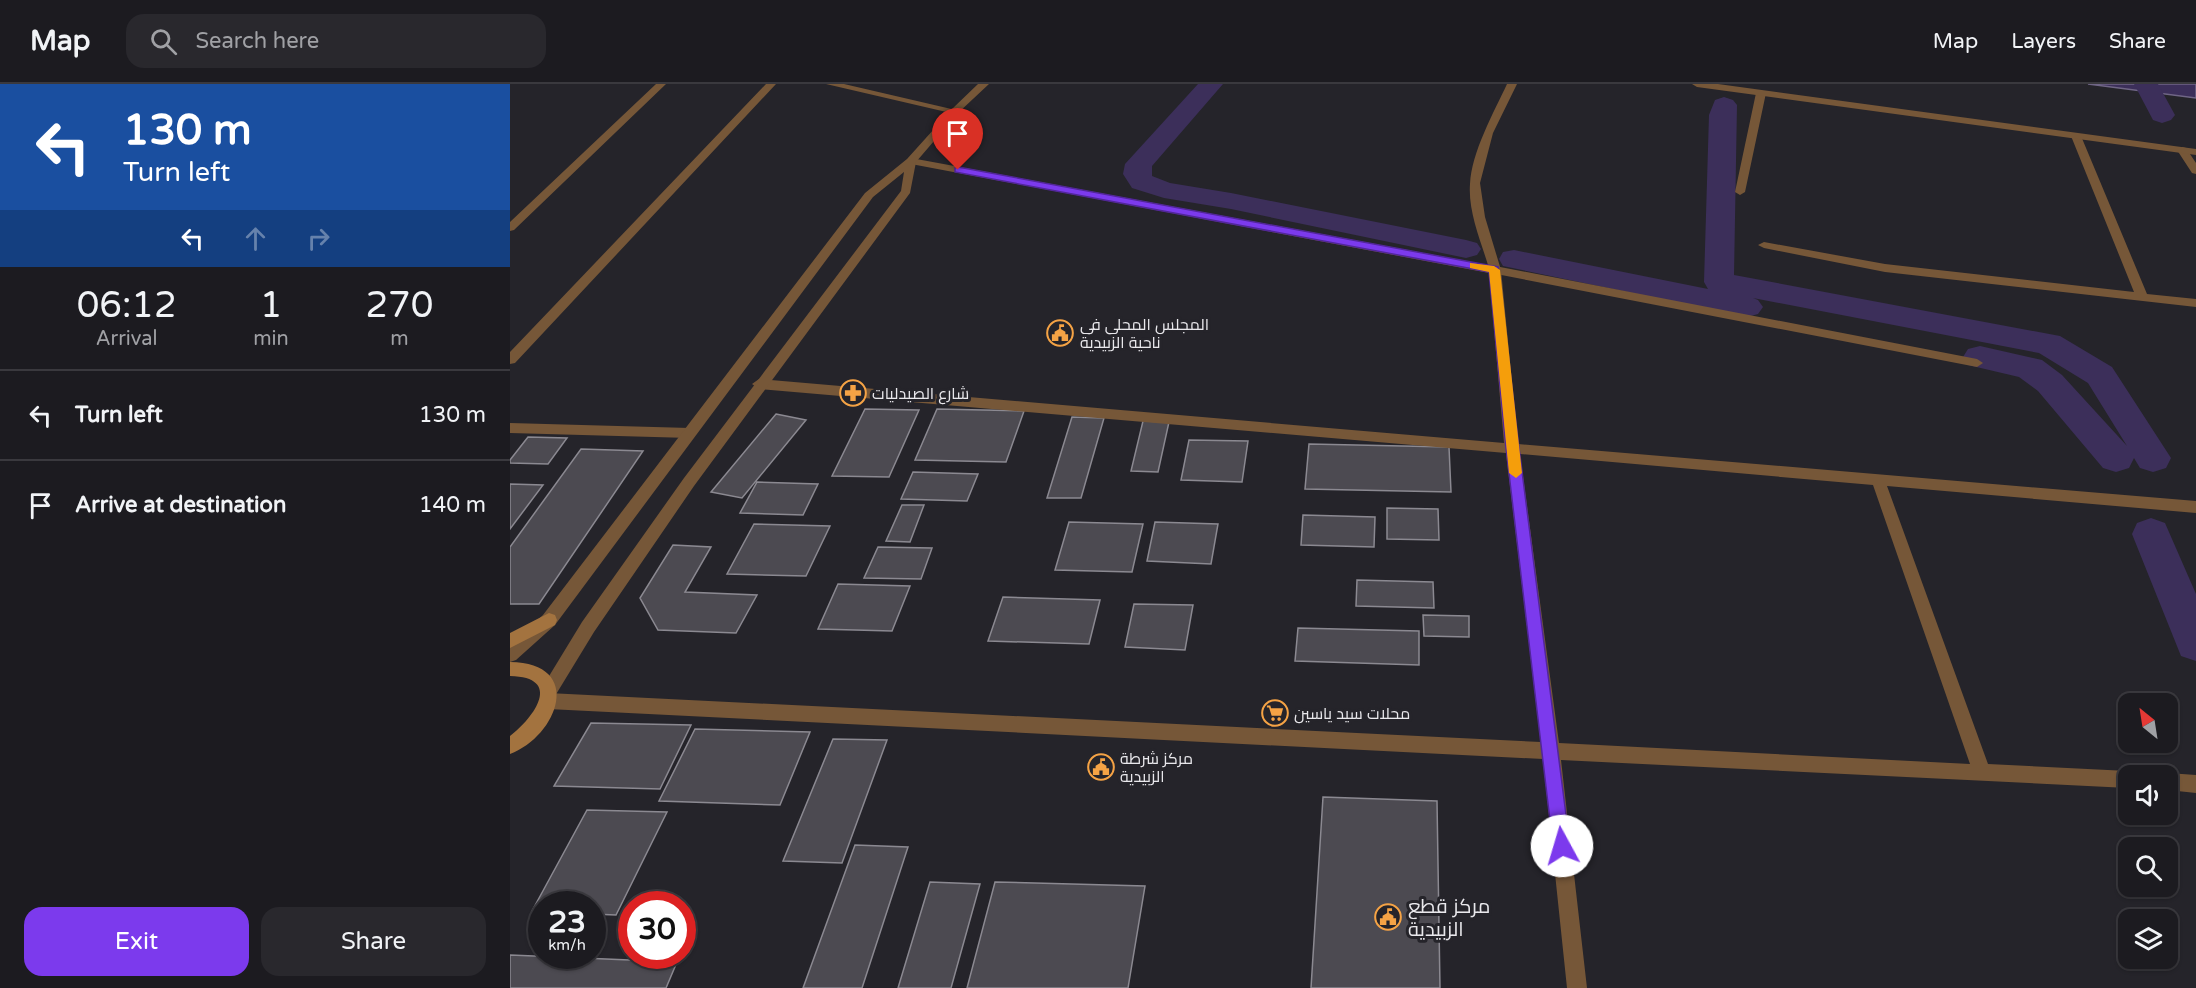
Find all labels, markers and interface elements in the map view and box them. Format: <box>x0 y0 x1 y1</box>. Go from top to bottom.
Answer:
search box <box>126 14 546 68</box>
text: Map <box>30 24 90 58</box>
icon: search <box>147 25 180 58</box>
text: Search here <box>195 28 319 54</box>
text: Map <box>1933 29 1978 54</box>
text: Layers <box>2011 29 2076 54</box>
text: Share <box>2109 29 2166 54</box>
text: 130 m <box>123 105 252 156</box>
icon: left <box>24 108 102 186</box>
pin <box>932 108 983 170</box>
icon: arrive <box>941 117 974 150</box>
text: Turn left <box>123 156 230 189</box>
icon: left <box>176 222 209 255</box>
icon: ahead <box>239 222 272 255</box>
icon: right <box>302 222 335 255</box>
text: 06:12 <box>77 284 177 327</box>
text: 1 <box>260 284 282 327</box>
text: 270 <box>365 284 433 327</box>
place label: المجلس المحلي في ناحية الزبيدية <box>1080 315 1209 353</box>
public building icon: المجلس المحلي في ناحية الزبيدية <box>1045 318 1075 348</box>
text: Arrival <box>96 327 158 351</box>
text: min <box>253 327 289 351</box>
text: m <box>390 327 409 351</box>
pharmacy icon: شارع الصيدليات <box>838 378 868 408</box>
place label: شارع الصيدليات <box>872 384 969 405</box>
icon: left <box>24 399 57 432</box>
text: Turn left <box>75 402 163 428</box>
text: 130 m <box>419 402 486 428</box>
icon: arrive <box>24 489 57 522</box>
text: Arrive at destination <box>75 492 286 518</box>
text: 140 m <box>419 492 486 518</box>
north arrow <box>2118 693 2178 753</box>
map controls <box>2118 693 2178 969</box>
supermarket icon: محلات سيد ياسين <box>1260 698 1290 728</box>
place label: محلات سيد ياسين <box>1294 704 1410 724</box>
place label: مركز شرطة الزبيدية <box>1120 749 1193 787</box>
public building icon: مركز شرطة الزبيدية <box>1086 752 1116 782</box>
button: sound <box>2118 765 2178 825</box>
position arrow <box>1530 814 1594 878</box>
button: search <box>2118 837 2178 897</box>
speed limit sign: 30 <box>618 891 696 969</box>
place label: مركز قطع الزبيدية <box>1408 895 1490 942</box>
public building icon: مركز قطع الزبيدية <box>1373 902 1403 932</box>
text: 23 <box>548 904 586 941</box>
button: Exit <box>24 907 249 976</box>
button: Share <box>261 907 486 976</box>
button: layers <box>2118 909 2178 969</box>
text: km/h <box>548 936 586 954</box>

